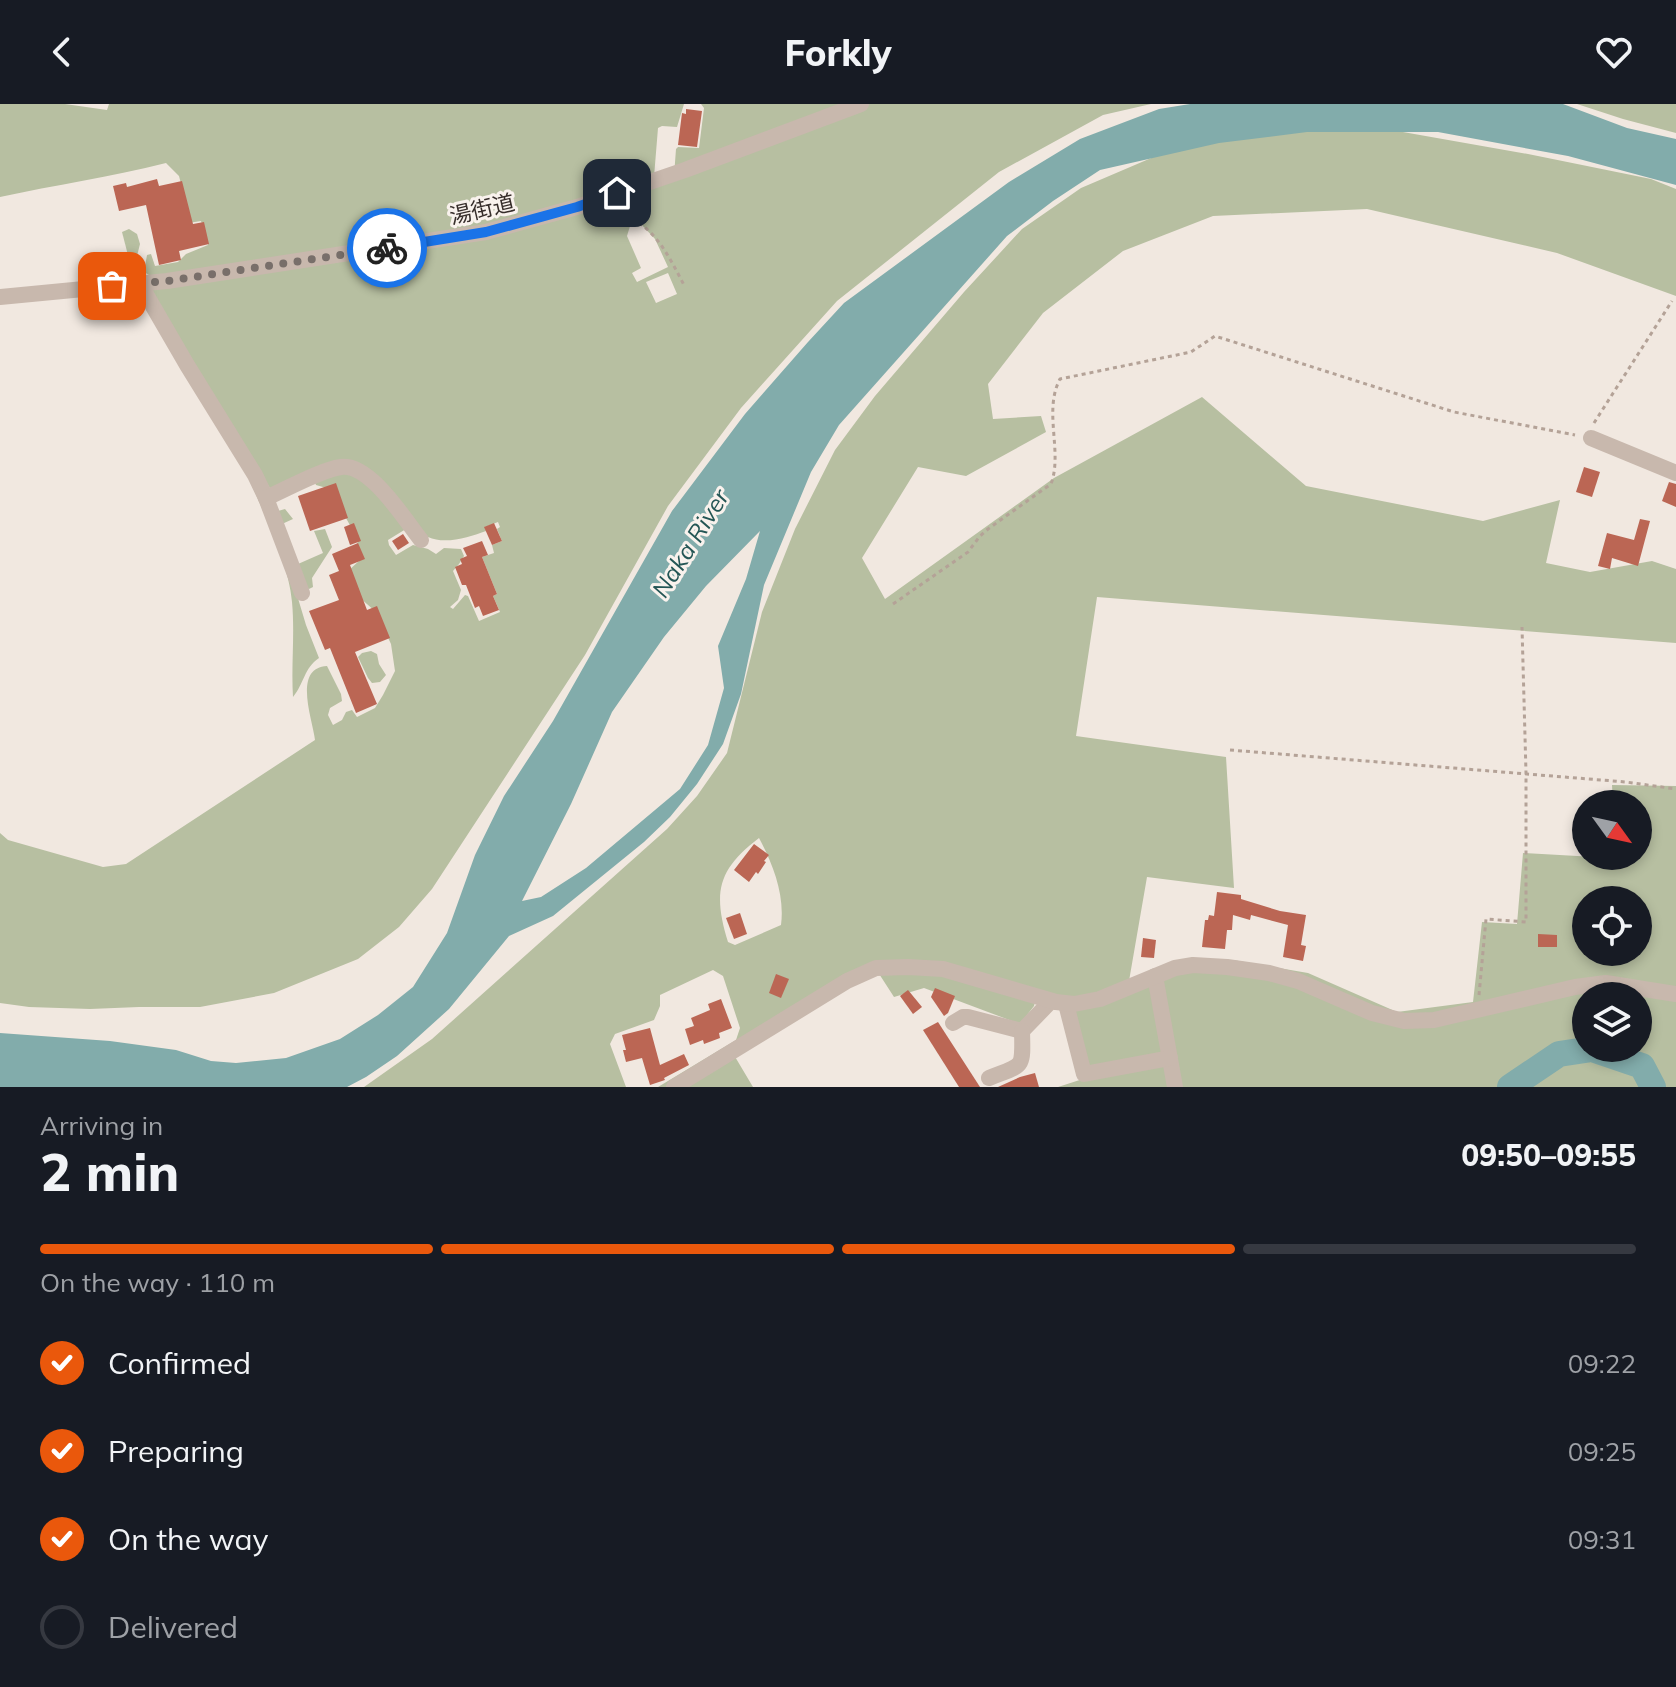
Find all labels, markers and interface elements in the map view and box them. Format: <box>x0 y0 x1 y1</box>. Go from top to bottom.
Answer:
icon: back <box>40 30 84 74</box>
text: Forkly <box>784 30 892 75</box>
icon: heart <box>1592 30 1636 74</box>
pin <box>583 159 651 227</box>
icon: home <box>595 171 639 215</box>
street label: 湯街道 <box>447 188 517 230</box>
courier <box>347 208 427 288</box>
icon: bike <box>365 226 409 270</box>
pin <box>78 252 146 320</box>
icon: bag <box>90 264 134 308</box>
water label: Naka River <box>645 482 736 603</box>
north arrow <box>1572 790 1652 870</box>
map controls <box>1572 790 1652 1062</box>
button: locate <box>1572 886 1652 966</box>
button: layers <box>1572 982 1652 1062</box>
text: Arriving in <box>40 1109 163 1142</box>
text: 09:50–09:55 <box>1461 1136 1636 1174</box>
text: 2 min <box>40 1139 179 1204</box>
text: On the way · 110 m <box>40 1266 275 1299</box>
icon: check <box>40 1341 84 1385</box>
text: Confirmed <box>108 1344 251 1382</box>
text: 09:22 <box>1568 1347 1636 1380</box>
icon: check <box>40 1429 84 1473</box>
text: Preparing <box>108 1432 244 1470</box>
text: 09:25 <box>1568 1435 1636 1468</box>
icon: check <box>40 1517 84 1561</box>
text: On the way <box>108 1520 268 1558</box>
text: 09:31 <box>1568 1523 1636 1556</box>
text: Delivered <box>108 1608 238 1646</box>

